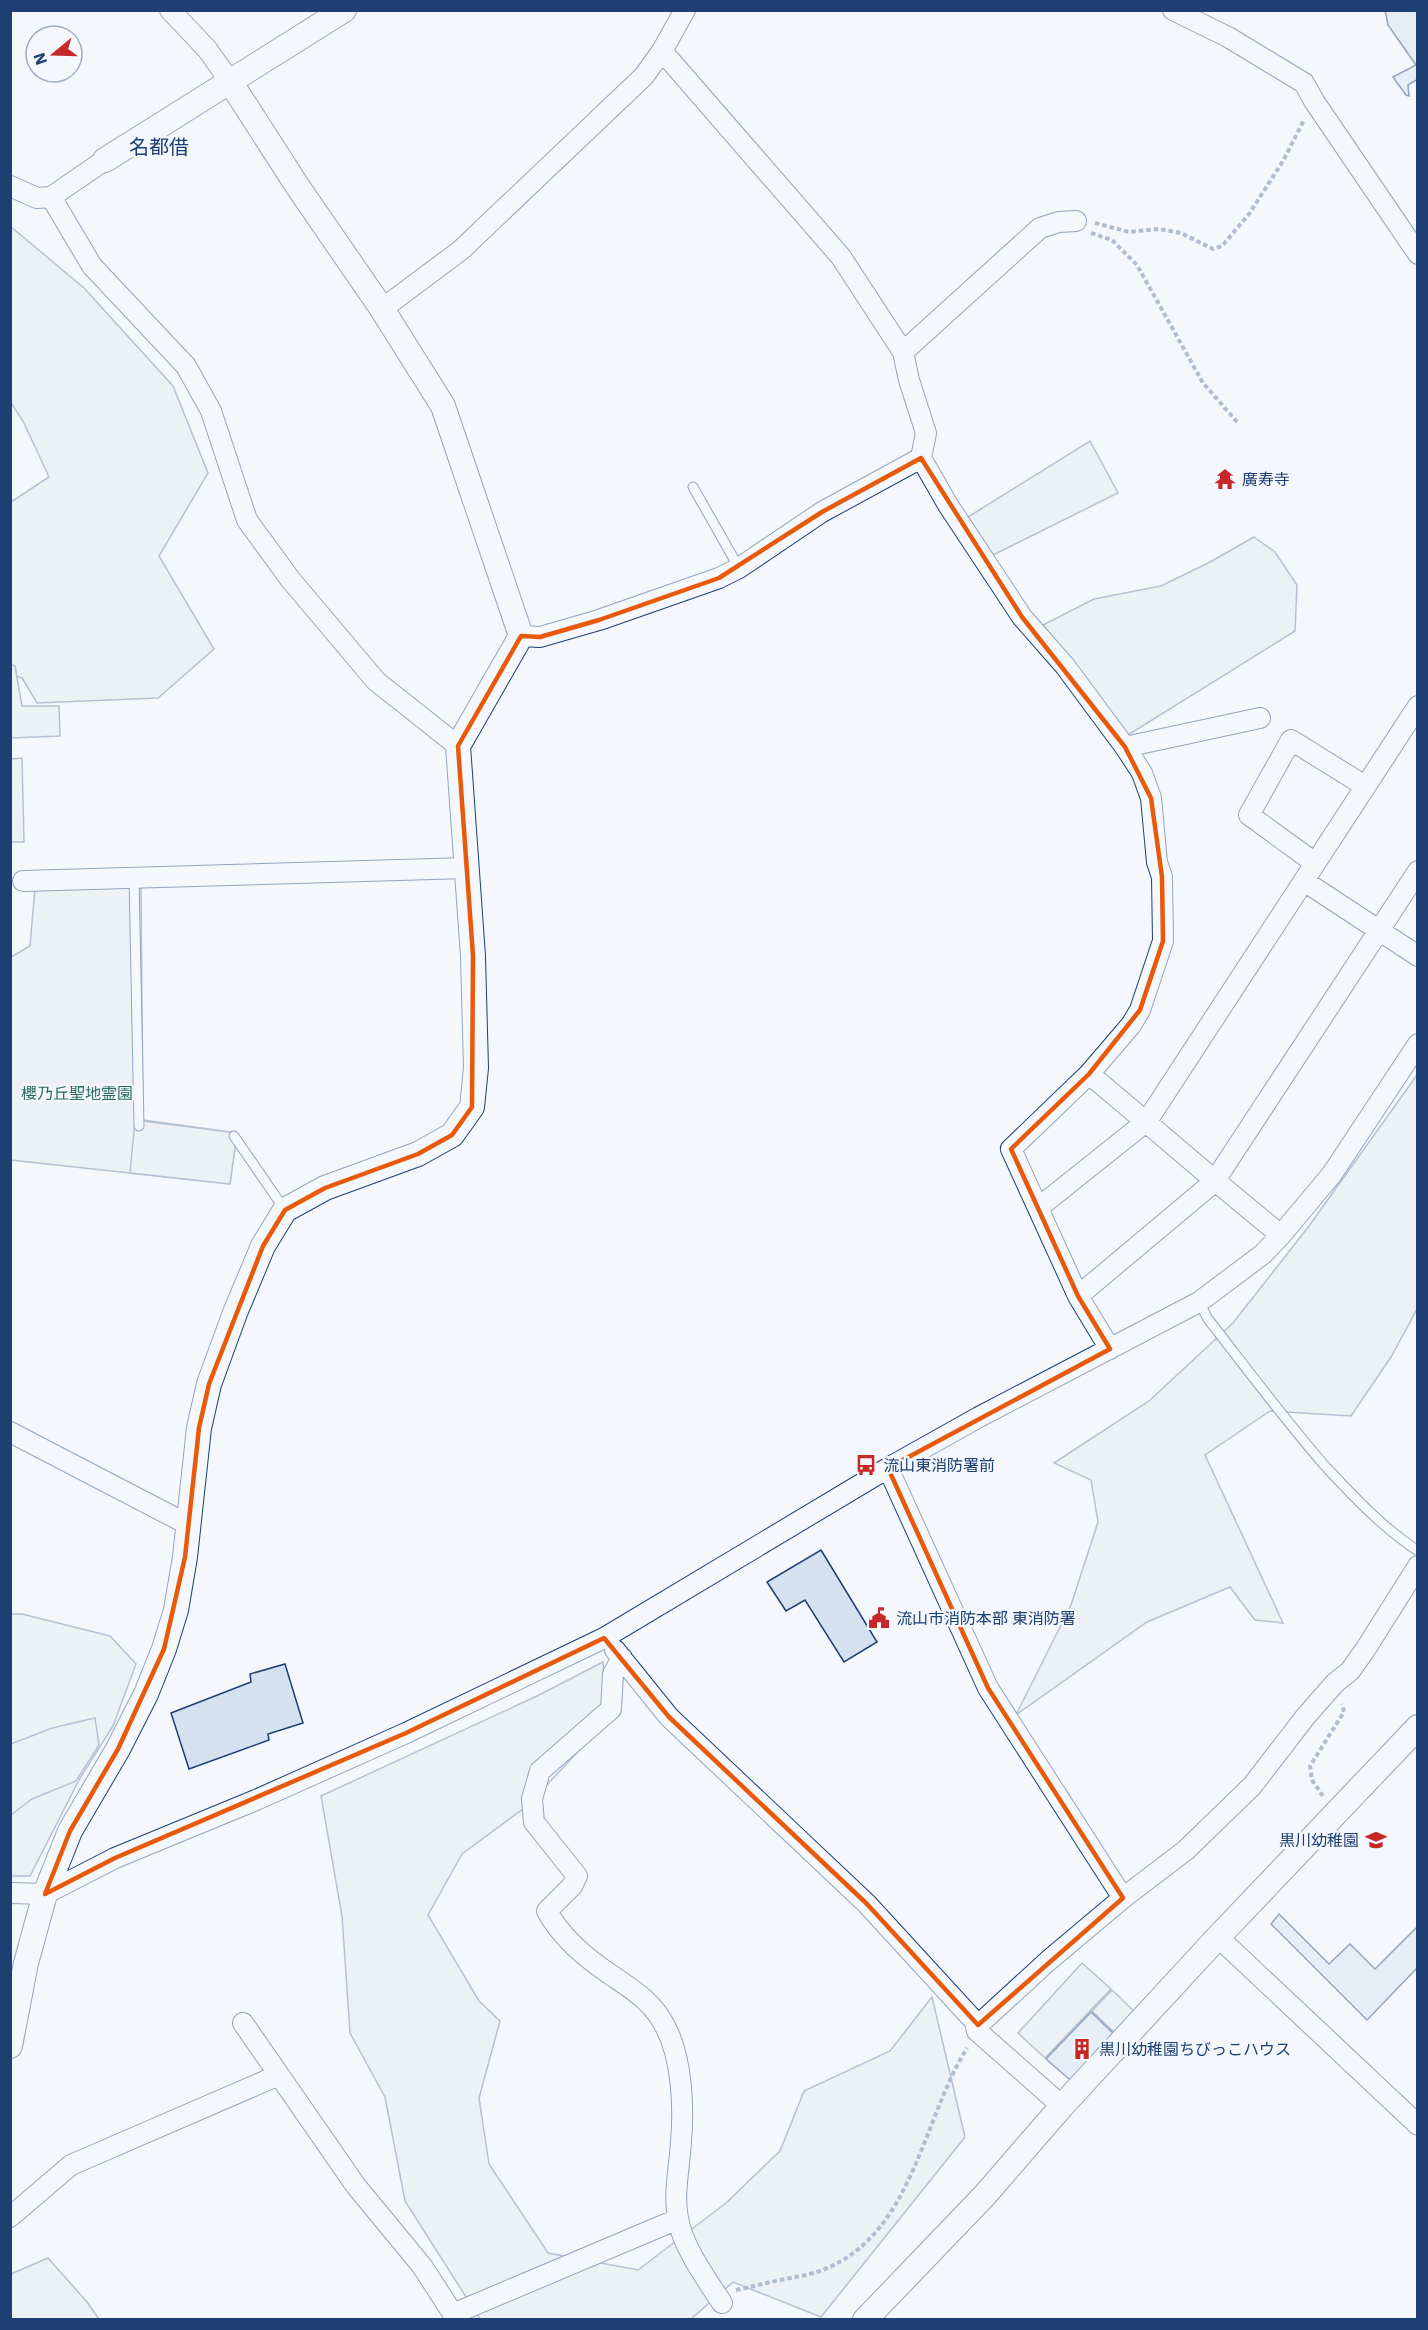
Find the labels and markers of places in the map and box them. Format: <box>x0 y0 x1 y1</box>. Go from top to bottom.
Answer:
temple icon: 廣寿寺 <box>1213 467 1237 491</box>
place label: 廣寿寺 <box>1242 469 1290 489</box>
bus stop icon: 流山東消防署前 <box>854 1453 878 1477</box>
place label: 流山東消防署前 <box>883 1455 995 1475</box>
public building icon: 流山市消防本部 東消防署 <box>867 1606 891 1630</box>
place label: 流山市消防本部 東消防署 <box>896 1608 1076 1628</box>
school or university icon: 黒川幼稚園 <box>1364 1828 1388 1852</box>
place label: 黒川幼稚園 <box>1279 1830 1359 1850</box>
building icon: 黒川幼稚園ちびっこハウス <box>1070 2037 1094 2061</box>
place label: 黒川幼稚園ちびっこハウス <box>1099 2039 1291 2059</box>

